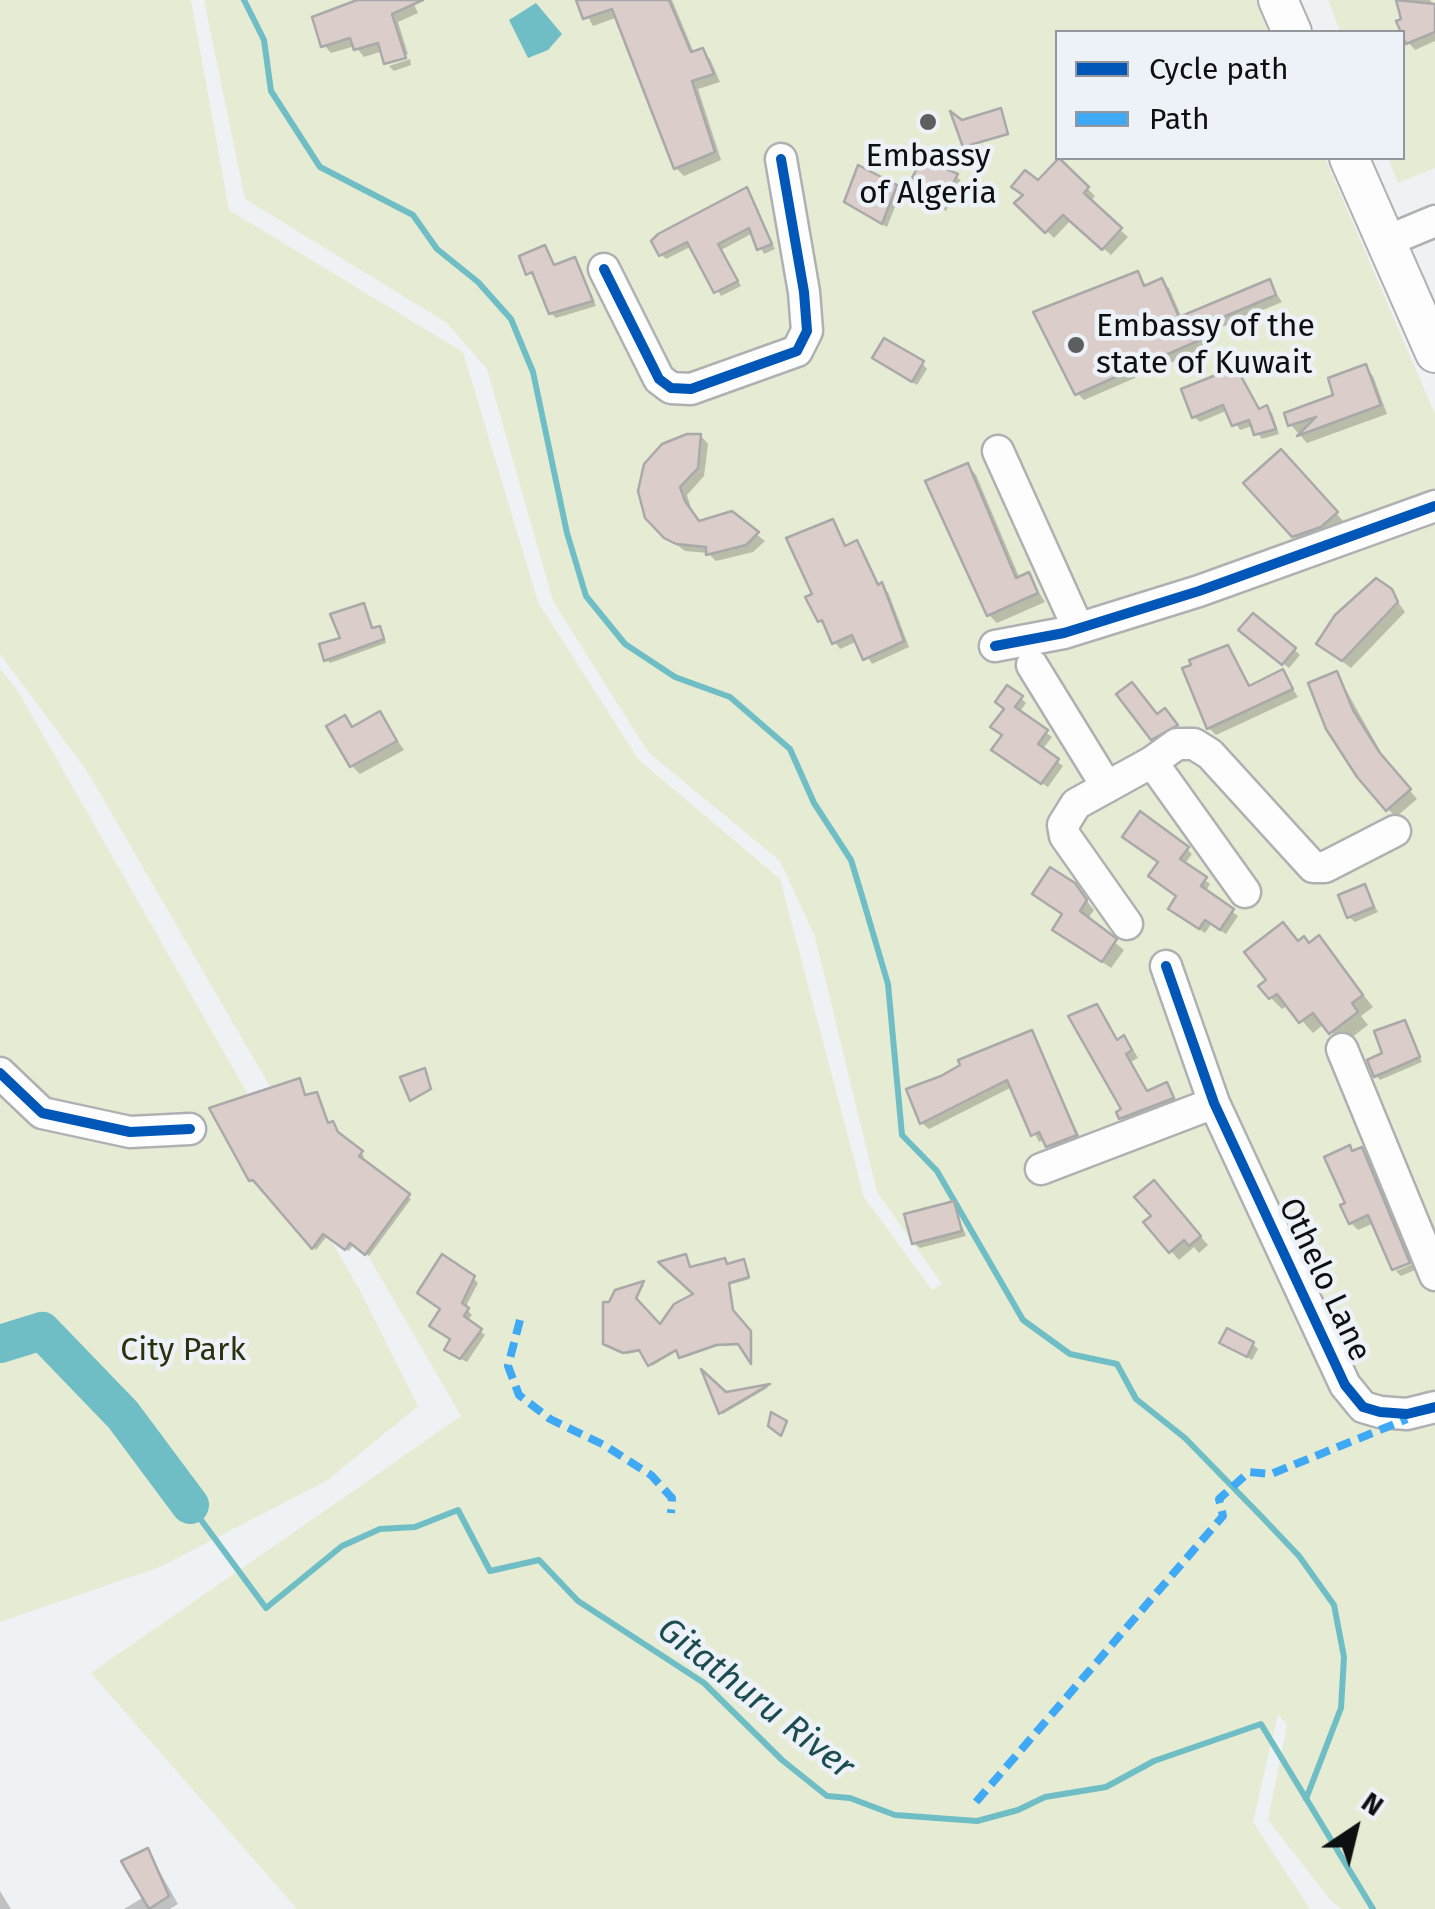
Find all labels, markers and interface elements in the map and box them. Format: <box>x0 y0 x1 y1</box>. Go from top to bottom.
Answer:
legend <box>1055 30 1405 160</box>
text: Cycle path <box>1149 51 1288 87</box>
text: Path <box>1149 101 1210 137</box>
marker: Embassy of Algeria <box>917 111 939 133</box>
place label: Embassy of Algeria <box>859 138 997 213</box>
place label: Embassy of the state of Kuwait <box>1096 308 1315 383</box>
marker: Embassy of the state of Kuwait <box>1065 334 1087 356</box>
street label: Othelo Lane <box>1270 1192 1378 1368</box>
park label: City Park <box>120 1332 246 1370</box>
water label: Gitathuru River <box>648 1609 862 1789</box>
north arrow <box>1305 1779 1405 1879</box>
text: N <box>1355 1785 1390 1823</box>

